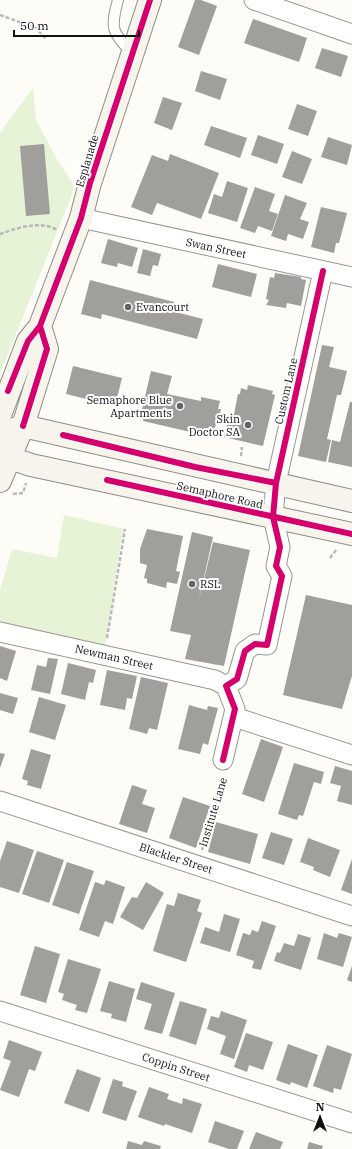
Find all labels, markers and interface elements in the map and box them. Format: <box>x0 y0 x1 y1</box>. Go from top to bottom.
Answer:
scale bar <box>14 12 139 38</box>
text: 50 m <box>20 18 49 33</box>
street label: Esplanade <box>72 133 102 189</box>
street label: Swan Street <box>185 235 248 261</box>
place label: Evancourt <box>136 300 189 314</box>
marker: Evancourt <box>123 302 133 312</box>
street label: Custom Lane <box>272 356 300 426</box>
place label: Semaphore Blue Apartments <box>87 393 172 420</box>
marker: Semaphore Blue Apartments <box>175 401 185 411</box>
place label: Skin Doctor SA <box>189 412 240 439</box>
marker: Skin Doctor SA <box>243 420 253 430</box>
street label: Semaphore Road <box>175 478 265 512</box>
place label: RSL <box>200 577 220 591</box>
marker: RSL <box>187 579 197 589</box>
street label: Newman Street <box>73 641 155 673</box>
street label: Institute Lane <box>196 775 230 848</box>
street label: Blackler Street <box>138 840 215 876</box>
street label: Coppin Street <box>140 1049 212 1085</box>
north arrow <box>300 1097 340 1137</box>
text: N <box>316 1100 325 1114</box>

